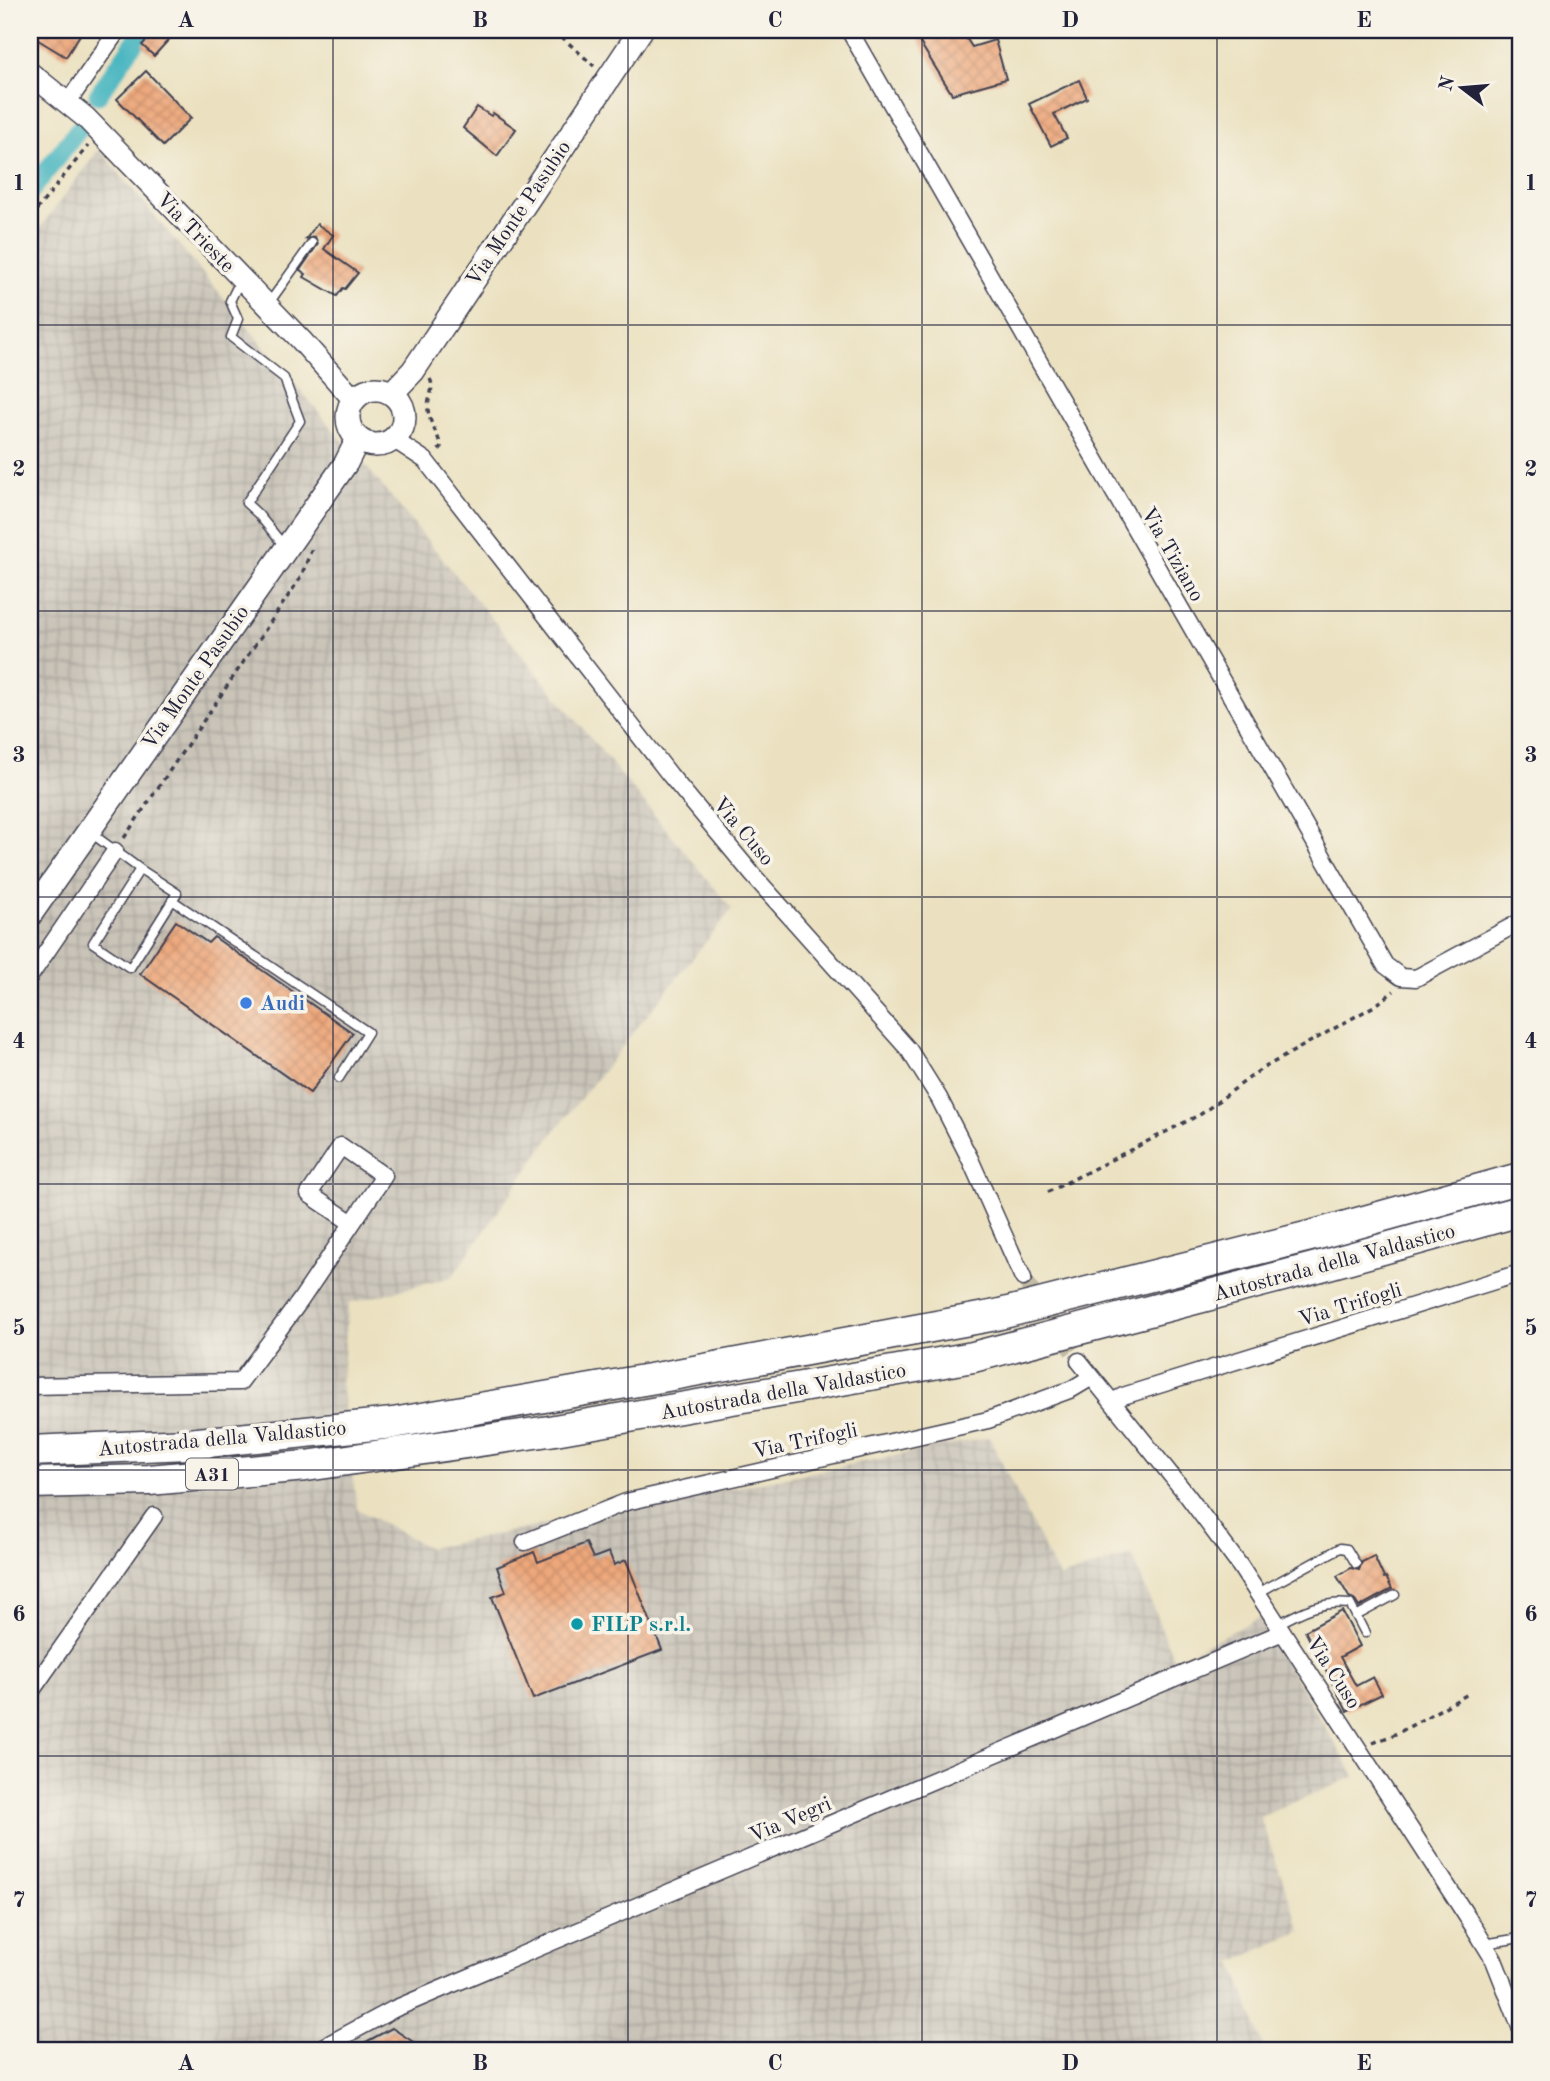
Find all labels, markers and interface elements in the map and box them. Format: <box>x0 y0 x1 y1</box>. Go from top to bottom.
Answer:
text: A <box>177 9 195 32</box>
text: B <box>472 9 488 32</box>
text: C <box>767 9 783 32</box>
text: D <box>1061 9 1079 32</box>
text: E <box>1356 9 1372 32</box>
north arrow <box>1428 52 1498 122</box>
text: N <box>1437 74 1459 94</box>
street label: Via Monte Pasubio <box>463 137 576 290</box>
text: 1 <box>12 172 26 195</box>
text: 1 <box>1524 172 1538 195</box>
street label: Via Trieste <box>152 189 238 277</box>
text: 2 <box>12 458 26 481</box>
text: 2 <box>1524 458 1538 481</box>
street label: Via Tiziano <box>1136 504 1207 605</box>
street label: Via Monte Pasubio <box>139 602 254 754</box>
text: 3 <box>12 744 26 767</box>
text: 3 <box>1524 744 1538 767</box>
street label: Via Cuso <box>708 794 777 870</box>
place label: Audi <box>260 994 305 1015</box>
marker: Audi <box>238 995 254 1011</box>
text: 4 <box>12 1030 26 1053</box>
text: 4 <box>1524 1030 1538 1053</box>
street label: Autostrada della Valdastico <box>1211 1221 1458 1306</box>
street label: Via Trifogli <box>1296 1280 1404 1331</box>
text: 5 <box>12 1317 26 1340</box>
text: 5 <box>1524 1317 1538 1340</box>
street label: Autostrada della Valdastico <box>659 1360 908 1424</box>
street label: Autostrada della Valdastico <box>97 1418 347 1461</box>
street label: Via Trifogli <box>751 1420 860 1463</box>
road number: A31 <box>186 1458 238 1490</box>
text: 6 <box>12 1603 26 1626</box>
text: 6 <box>1524 1603 1538 1626</box>
place label: FILP s.r.l. <box>591 1615 691 1636</box>
marker: FILP s.r.l. <box>569 1616 585 1632</box>
street label: Via Cuso <box>1302 1633 1364 1713</box>
street label: Via Vegri <box>747 1794 835 1847</box>
text: 7 <box>12 1889 26 1912</box>
text: 7 <box>1524 1889 1538 1912</box>
text: A <box>177 2052 195 2075</box>
text: B <box>472 2052 488 2075</box>
text: C <box>767 2052 783 2075</box>
text: D <box>1061 2052 1079 2075</box>
text: E <box>1356 2052 1372 2075</box>

